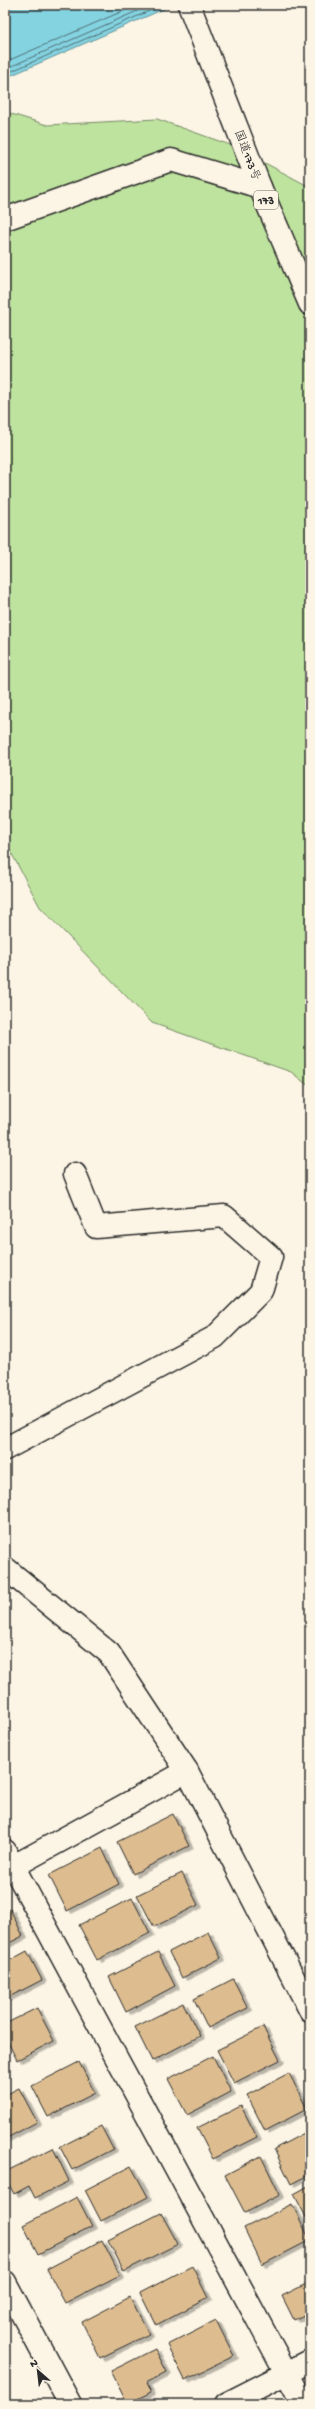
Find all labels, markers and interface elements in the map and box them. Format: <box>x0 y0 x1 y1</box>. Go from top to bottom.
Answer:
street label: 国道173号 <box>230 128 263 183</box>
road number: 173 <box>254 191 278 209</box>
north arrow <box>18 2351 58 2391</box>
text: N <box>28 2357 40 2371</box>

